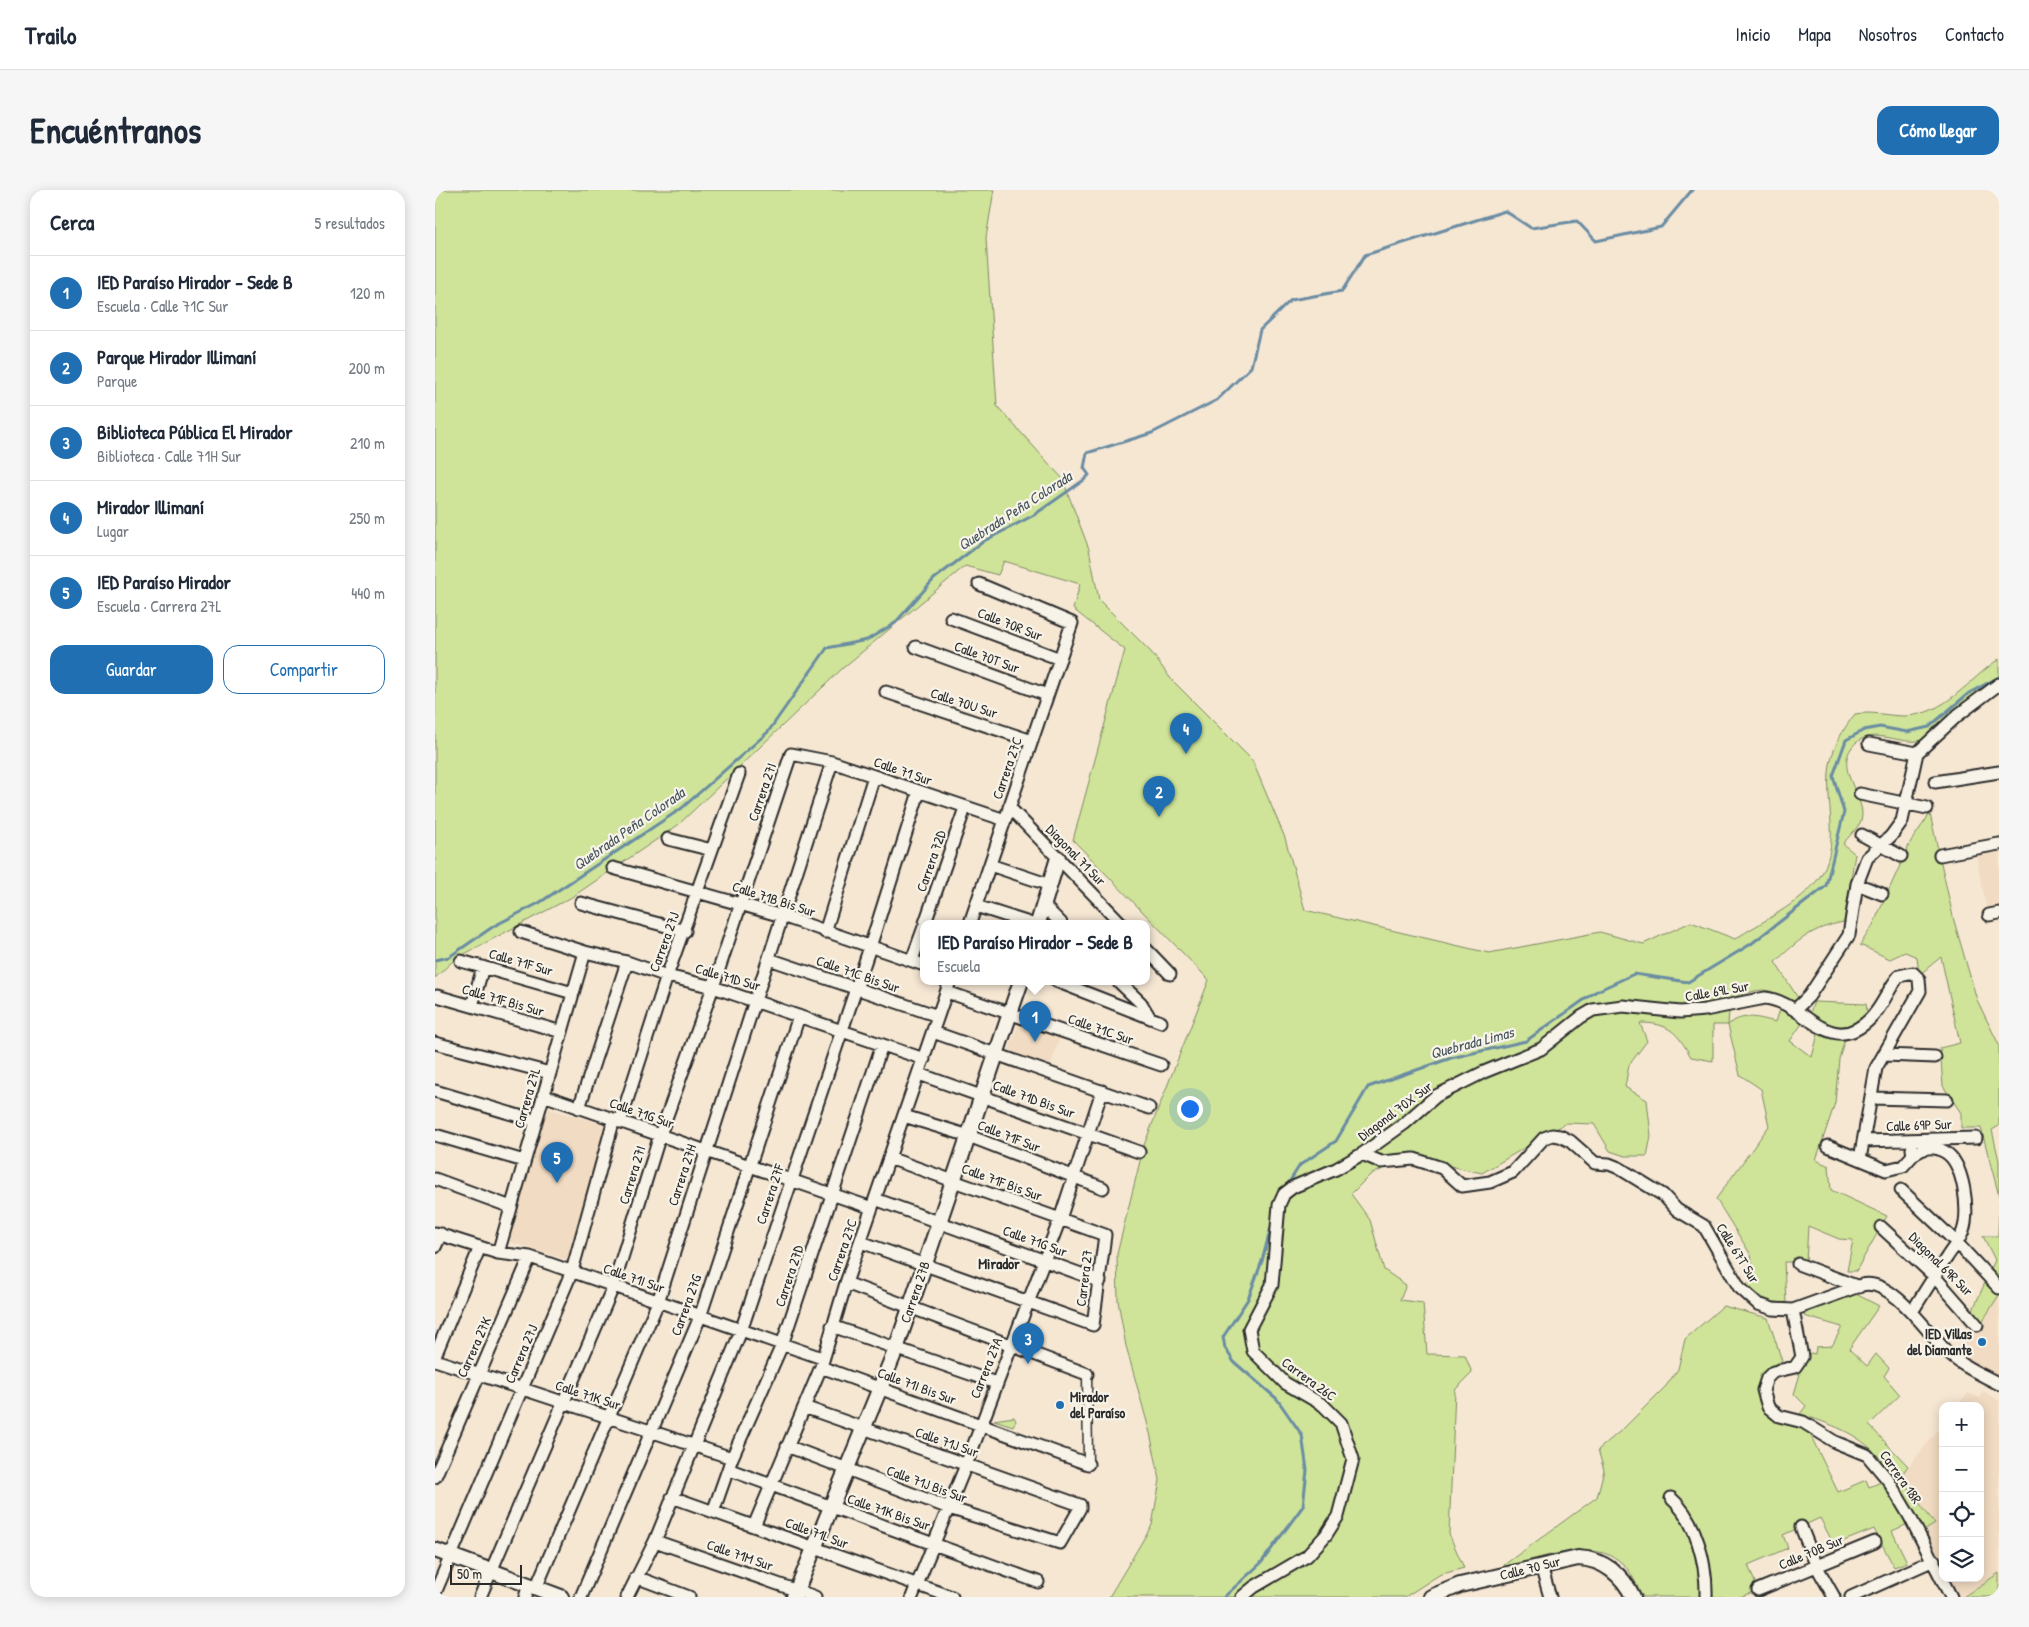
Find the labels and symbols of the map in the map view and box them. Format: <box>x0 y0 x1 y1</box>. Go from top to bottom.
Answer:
water label: Quebrada Peña Colorada <box>954 465 1077 555</box>
street label: Calle 70R Sur <box>975 602 1046 645</box>
street label: Calle 70T Sur <box>952 636 1023 677</box>
street label: Calle 70U Sur <box>928 683 1001 722</box>
pin: 4 <box>1170 713 1202 754</box>
street label: Carrera 27C <box>987 734 1026 802</box>
street label: Calle 71 Sur <box>871 752 935 790</box>
street label: Carrera 27I <box>743 760 780 823</box>
pin: 2 <box>1143 776 1175 817</box>
water label: Quebrada Peña Colorada <box>569 781 690 875</box>
street label: Diagonal 71 Sur <box>1042 820 1111 891</box>
street label: Carrera 72D <box>911 827 950 894</box>
street label: Calle 71B Bis Sur <box>730 876 819 921</box>
street label: Carrera 27J <box>644 909 683 974</box>
street label: Calle 71F Sur <box>487 943 556 980</box>
street label: Calle 71C Bis Sur <box>814 950 903 997</box>
street label: Calle 71D Sur <box>693 958 764 995</box>
street label: Calle 69L Sur <box>1683 975 1751 1005</box>
street label: Calle 71F Bis Sur <box>460 979 547 1020</box>
pin: 1 <box>1019 1001 1051 1042</box>
street label: Calle 71C Sur <box>1066 1008 1137 1049</box>
water label: Quebrada Limas <box>1428 1021 1517 1064</box>
street label: Carrera 27L <box>509 1065 544 1130</box>
street label: Calle 71D Bis Sur <box>990 1075 1078 1122</box>
street label: Diagonal 70X Sur <box>1354 1076 1437 1146</box>
street label: Calle 71G Sur <box>607 1093 678 1133</box>
your location <box>1177 1096 1203 1122</box>
street label: Calle 69P Sur <box>1886 1114 1953 1135</box>
street label: Calle 71F Sur <box>975 1115 1044 1156</box>
street label: Carrera 27H <box>663 1141 701 1208</box>
pin: 5 <box>541 1142 573 1183</box>
street label: Carrera 27I <box>614 1143 649 1207</box>
street label: Calle 71F Bis Sur <box>959 1158 1046 1205</box>
street label: Carrera 27F <box>751 1161 788 1226</box>
street label: Carrera 27C <box>822 1216 861 1284</box>
street label: Calle 67T Sur <box>1712 1219 1765 1287</box>
street label: Calle 71G Sur <box>1000 1220 1071 1261</box>
street label: Diagonal 69R Sur <box>1904 1227 1978 1301</box>
street label: Carrera 27D <box>770 1242 808 1309</box>
street label: Carrera 27 <box>1071 1248 1096 1307</box>
district label: Mirador <box>978 1253 1020 1274</box>
street label: Calle 71I Sur <box>601 1258 668 1297</box>
street label: Carrera 27B <box>895 1258 934 1325</box>
street label: Carrera 27G <box>666 1271 705 1338</box>
street label: Carrera 27K <box>452 1313 496 1380</box>
street label: Carrera 27J <box>500 1321 541 1386</box>
pin: 3 <box>1012 1323 1044 1364</box>
place label: IED Villas del Diamante <box>1907 1324 1973 1359</box>
street label: Carrera 27A <box>965 1334 1006 1401</box>
marker: IED Villas del Diamante <box>1976 1336 1988 1348</box>
street label: Carrera 26C <box>1278 1352 1341 1405</box>
street label: Calle 71I Bis Sur <box>875 1362 960 1409</box>
street label: Calle 71K Sur <box>553 1375 624 1414</box>
place label: Mirador del Paraíso <box>1070 1387 1126 1422</box>
marker: Mirador del Paraíso <box>1054 1399 1066 1411</box>
street label: Calle 71J Sur <box>913 1422 982 1461</box>
street label: Carrera 18R <box>1876 1446 1927 1507</box>
street label: Calle 71J Bis Sur <box>884 1460 971 1507</box>
street label: Calle 71K Bis Sur <box>845 1488 934 1535</box>
street label: Calle 71L Sur <box>783 1512 852 1553</box>
street label: Calle 70B Sur <box>1775 1529 1847 1574</box>
street label: Calle 71M Sur <box>704 1534 776 1575</box>
street label: Calle 70 Sur <box>1498 1551 1563 1584</box>
scale bar <box>450 1562 523 1585</box>

